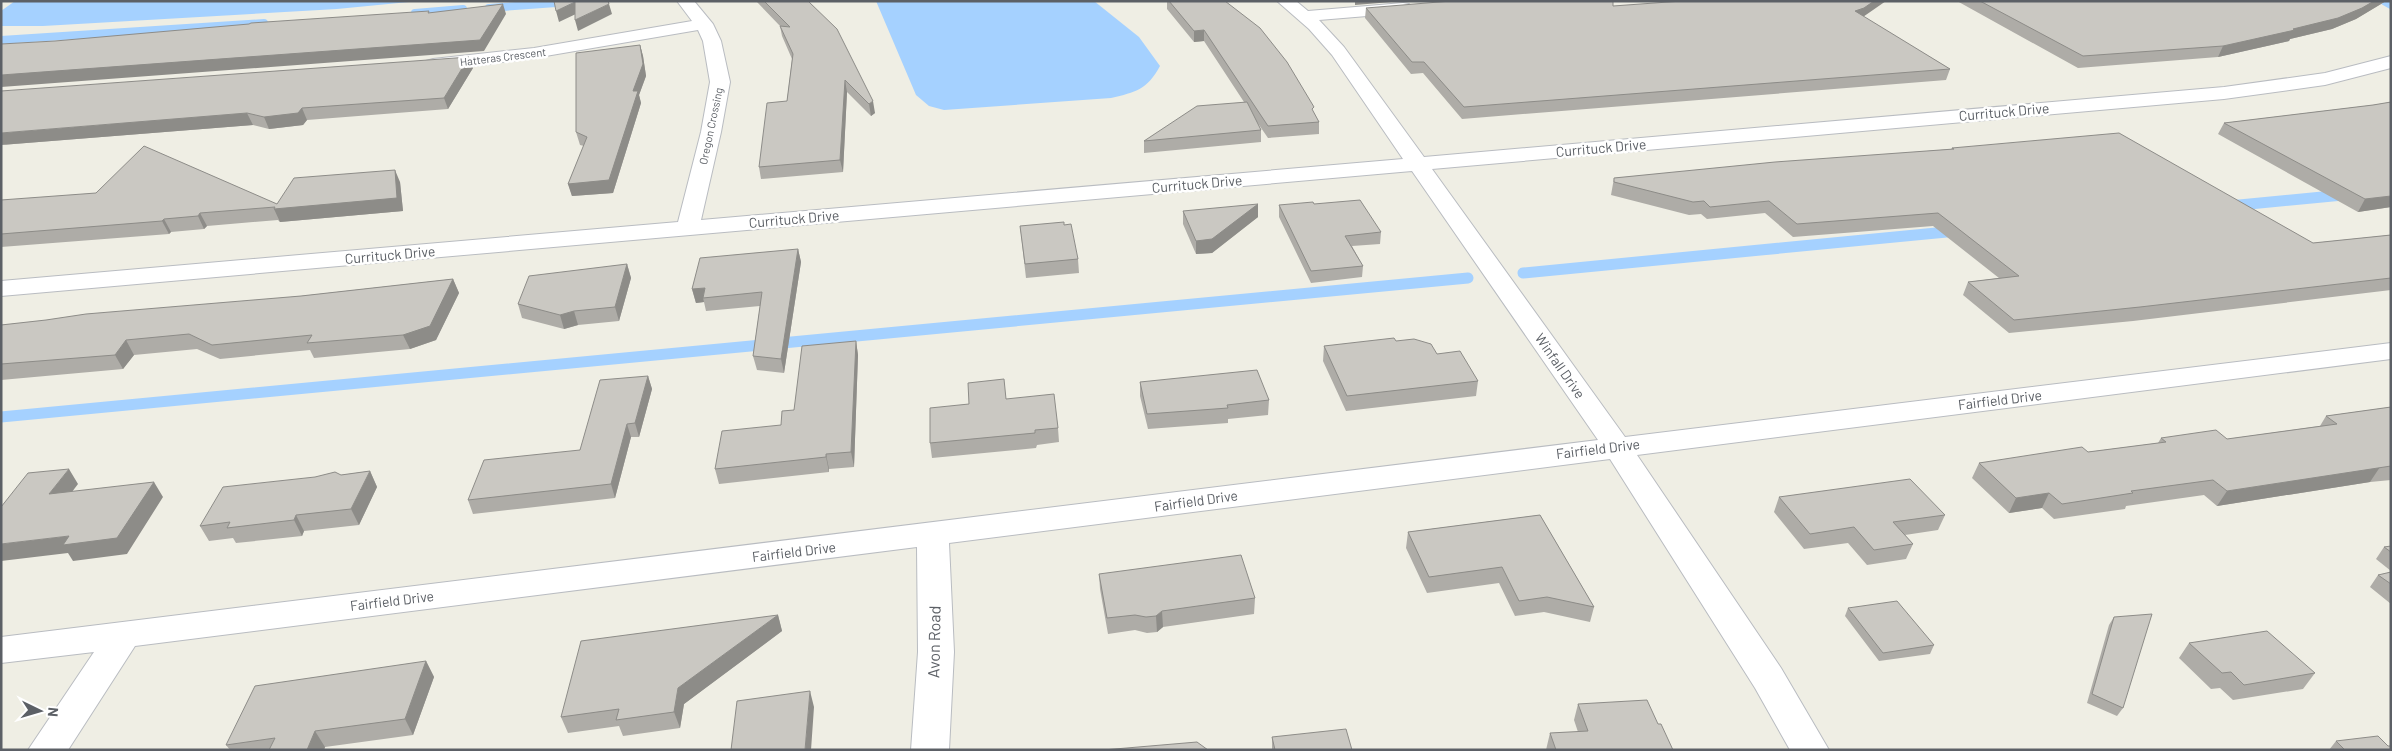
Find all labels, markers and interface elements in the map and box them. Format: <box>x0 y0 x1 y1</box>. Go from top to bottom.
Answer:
street label: Hatteras Crescent <box>459 45 547 68</box>
street label: Oregon Crossing <box>696 86 725 166</box>
street label: Currituck Drive <box>1958 99 2050 124</box>
street label: Currituck Drive <box>1555 135 1647 160</box>
street label: Currituck Drive <box>1151 171 1243 196</box>
street label: Currituck Drive <box>748 206 840 231</box>
street label: Currituck Drive <box>344 242 436 267</box>
street label: Winfall Drive <box>1532 330 1589 402</box>
street label: Fairfield Drive <box>1957 386 2043 413</box>
street label: Fairfield Drive <box>1555 435 1641 462</box>
street label: Fairfield Drive <box>1153 486 1239 515</box>
street label: Fairfield Drive <box>751 538 837 565</box>
street label: Fairfield Drive <box>349 587 435 614</box>
street label: Avon Road <box>923 606 944 678</box>
north arrow <box>15 686 65 736</box>
text: N <box>45 707 62 718</box>

